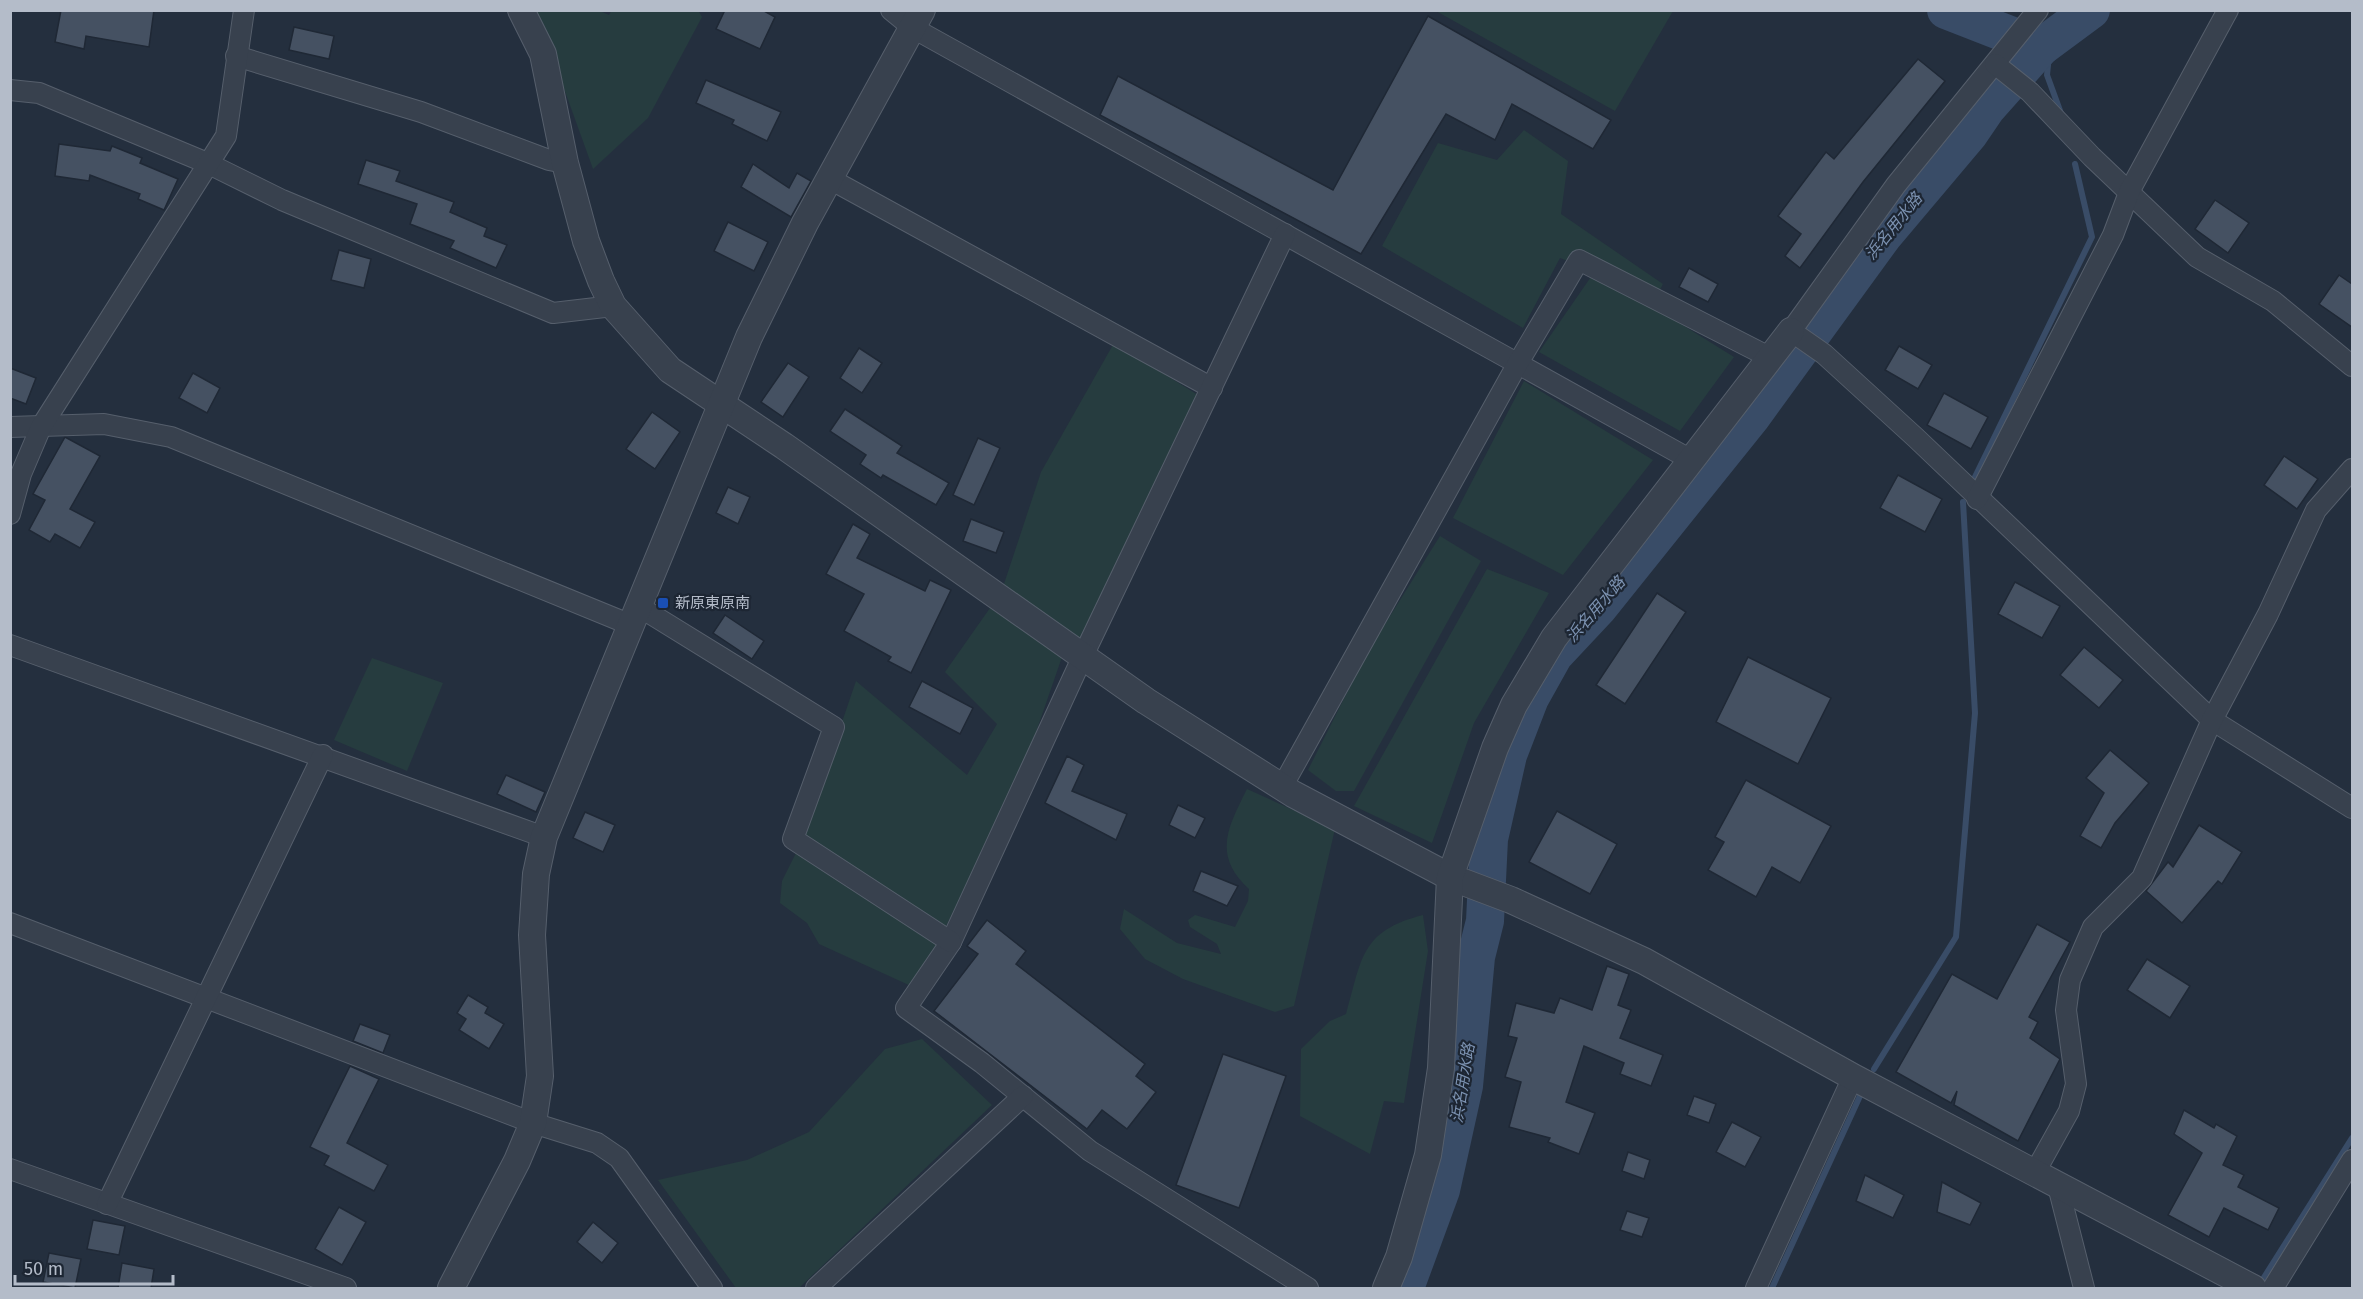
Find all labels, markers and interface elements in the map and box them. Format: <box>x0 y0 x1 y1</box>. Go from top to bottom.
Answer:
water label: 浜名用水路 <box>1861 188 1927 263</box>
water label: 浜名用水路 <box>1562 571 1630 646</box>
place label: 新原東原南 <box>675 594 750 612</box>
marker: 新原東原南 <box>656 596 670 610</box>
water label: 浜名用水路 <box>1447 1040 1478 1124</box>
scale bar <box>15 1248 172 1286</box>
text: 50 m <box>24 1258 63 1280</box>

